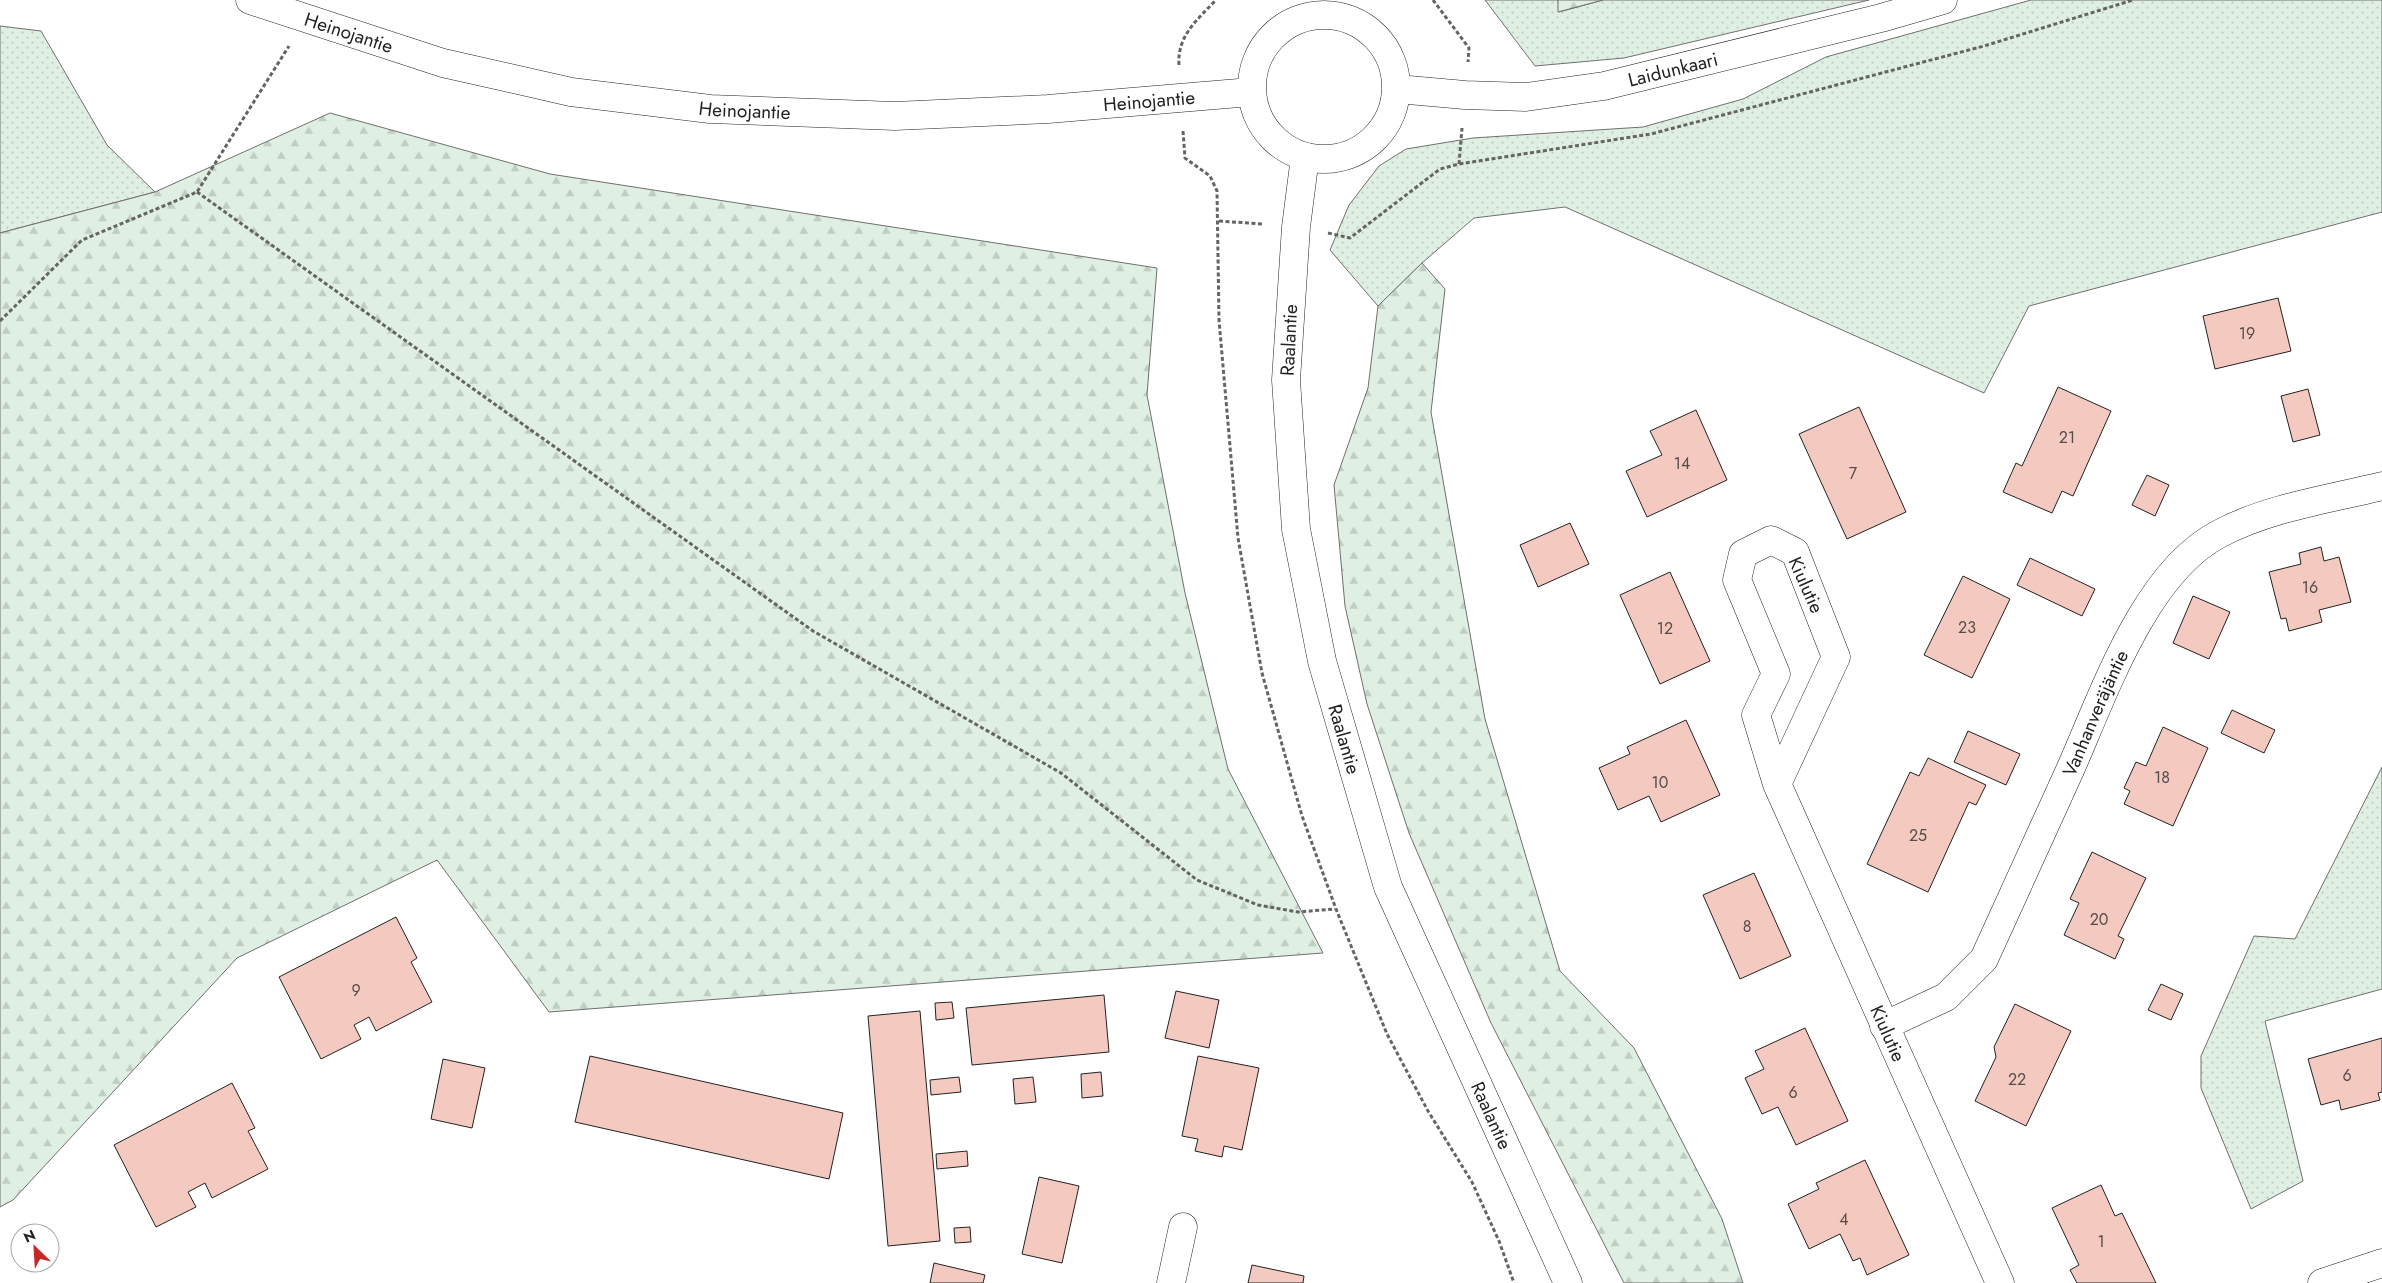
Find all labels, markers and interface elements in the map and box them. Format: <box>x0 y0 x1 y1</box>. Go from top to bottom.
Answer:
street label: Heinojantie <box>301 5 397 59</box>
street label: Laidunkaari <box>1625 45 1721 93</box>
street label: Heinojantie <box>1102 83 1196 118</box>
street label: Heinojantie <box>697 94 791 126</box>
street label: Raalantie <box>1274 303 1304 377</box>
house number: 19 <box>2239 322 2255 345</box>
house number: 21 <box>2059 426 2075 449</box>
house number: 14 <box>1674 452 1690 475</box>
house number: 7 <box>1849 462 1858 485</box>
street label: Kiulutie <box>1782 552 1830 618</box>
house number: 16 <box>2302 576 2318 599</box>
house number: 23 <box>1958 616 1976 639</box>
house number: 12 <box>1657 617 1673 640</box>
street label: Vanhanveräjäntie <box>2055 645 2135 781</box>
street label: Raalantie <box>1322 701 1368 777</box>
house number: 18 <box>2154 766 2170 789</box>
house number: 10 <box>1652 771 1668 794</box>
house number: 25 <box>1909 824 1927 847</box>
house number: 20 <box>2090 908 2108 931</box>
house number: 8 <box>1743 915 1751 938</box>
house number: 9 <box>351 979 361 1002</box>
street label: Kiulutie <box>1864 1001 1913 1066</box>
house number: 6 <box>2342 1064 2352 1087</box>
house number: 22 <box>2008 1068 2026 1091</box>
street label: Raalantie <box>1465 1077 1519 1154</box>
house number: 6 <box>1788 1081 1798 1104</box>
house number: 4 <box>1839 1208 1849 1231</box>
north arrow <box>10 1223 60 1273</box>
text: N <box>20 1225 39 1248</box>
house number: 1 <box>2097 1230 2105 1253</box>

